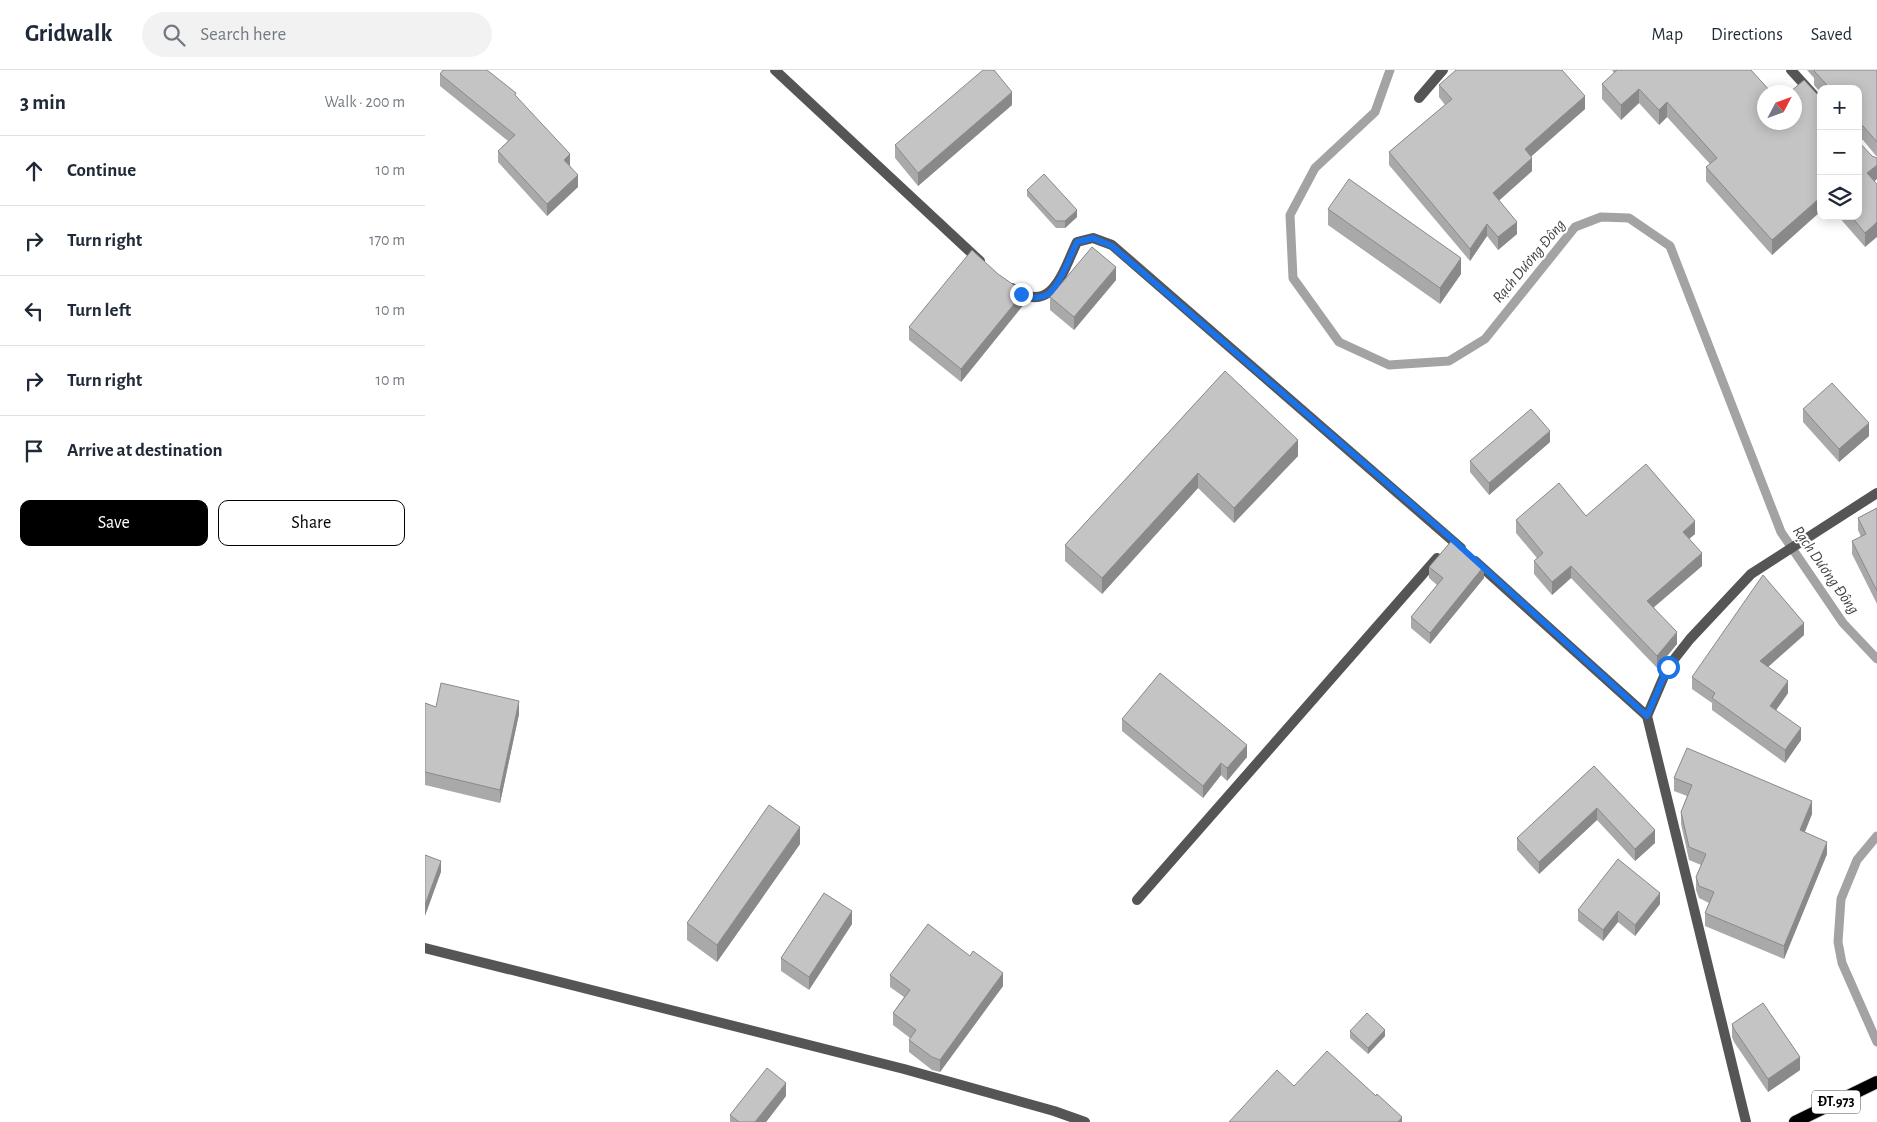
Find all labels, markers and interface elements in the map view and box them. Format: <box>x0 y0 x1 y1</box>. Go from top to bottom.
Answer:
search box <box>142 12 492 57</box>
icon: search <box>160 21 188 49</box>
text: Gridwalk <box>25 22 112 46</box>
text: Search here <box>200 25 286 44</box>
text: Map <box>1652 26 1683 44</box>
text: Directions <box>1711 26 1783 44</box>
text: Saved <box>1811 26 1852 44</box>
north arrow <box>1757 85 1802 130</box>
map controls <box>1817 85 1862 220</box>
button: + <box>1817 85 1862 130</box>
text: 3 min <box>20 92 66 113</box>
text: Walk · 200 m <box>324 94 405 110</box>
button: − <box>1817 130 1862 175</box>
icon: ahead <box>20 157 48 185</box>
text: Continue <box>67 161 136 180</box>
text: 10 m <box>376 162 405 178</box>
button: layers <box>1817 175 1862 220</box>
water label: Rạch Dương Đông <box>1490 216 1568 306</box>
icon: right <box>20 227 48 255</box>
text: Turn right <box>67 231 142 250</box>
text: 170 m <box>369 232 405 248</box>
route end <box>1010 283 1033 306</box>
icon: left <box>20 297 48 325</box>
text: Turn left <box>67 301 131 320</box>
text: 10 m <box>376 302 405 318</box>
icon: right <box>20 367 48 395</box>
text: Turn right <box>67 371 142 390</box>
text: 10 m <box>376 372 405 388</box>
icon: arrive <box>20 437 48 465</box>
text: Arrive at destination <box>67 441 223 460</box>
button: Save <box>20 500 208 546</box>
button: Share <box>218 500 405 546</box>
water label: Rạch Dương Đông <box>1790 523 1862 617</box>
route start <box>1657 656 1680 679</box>
road number: ĐT.973 <box>1812 1090 1860 1114</box>

